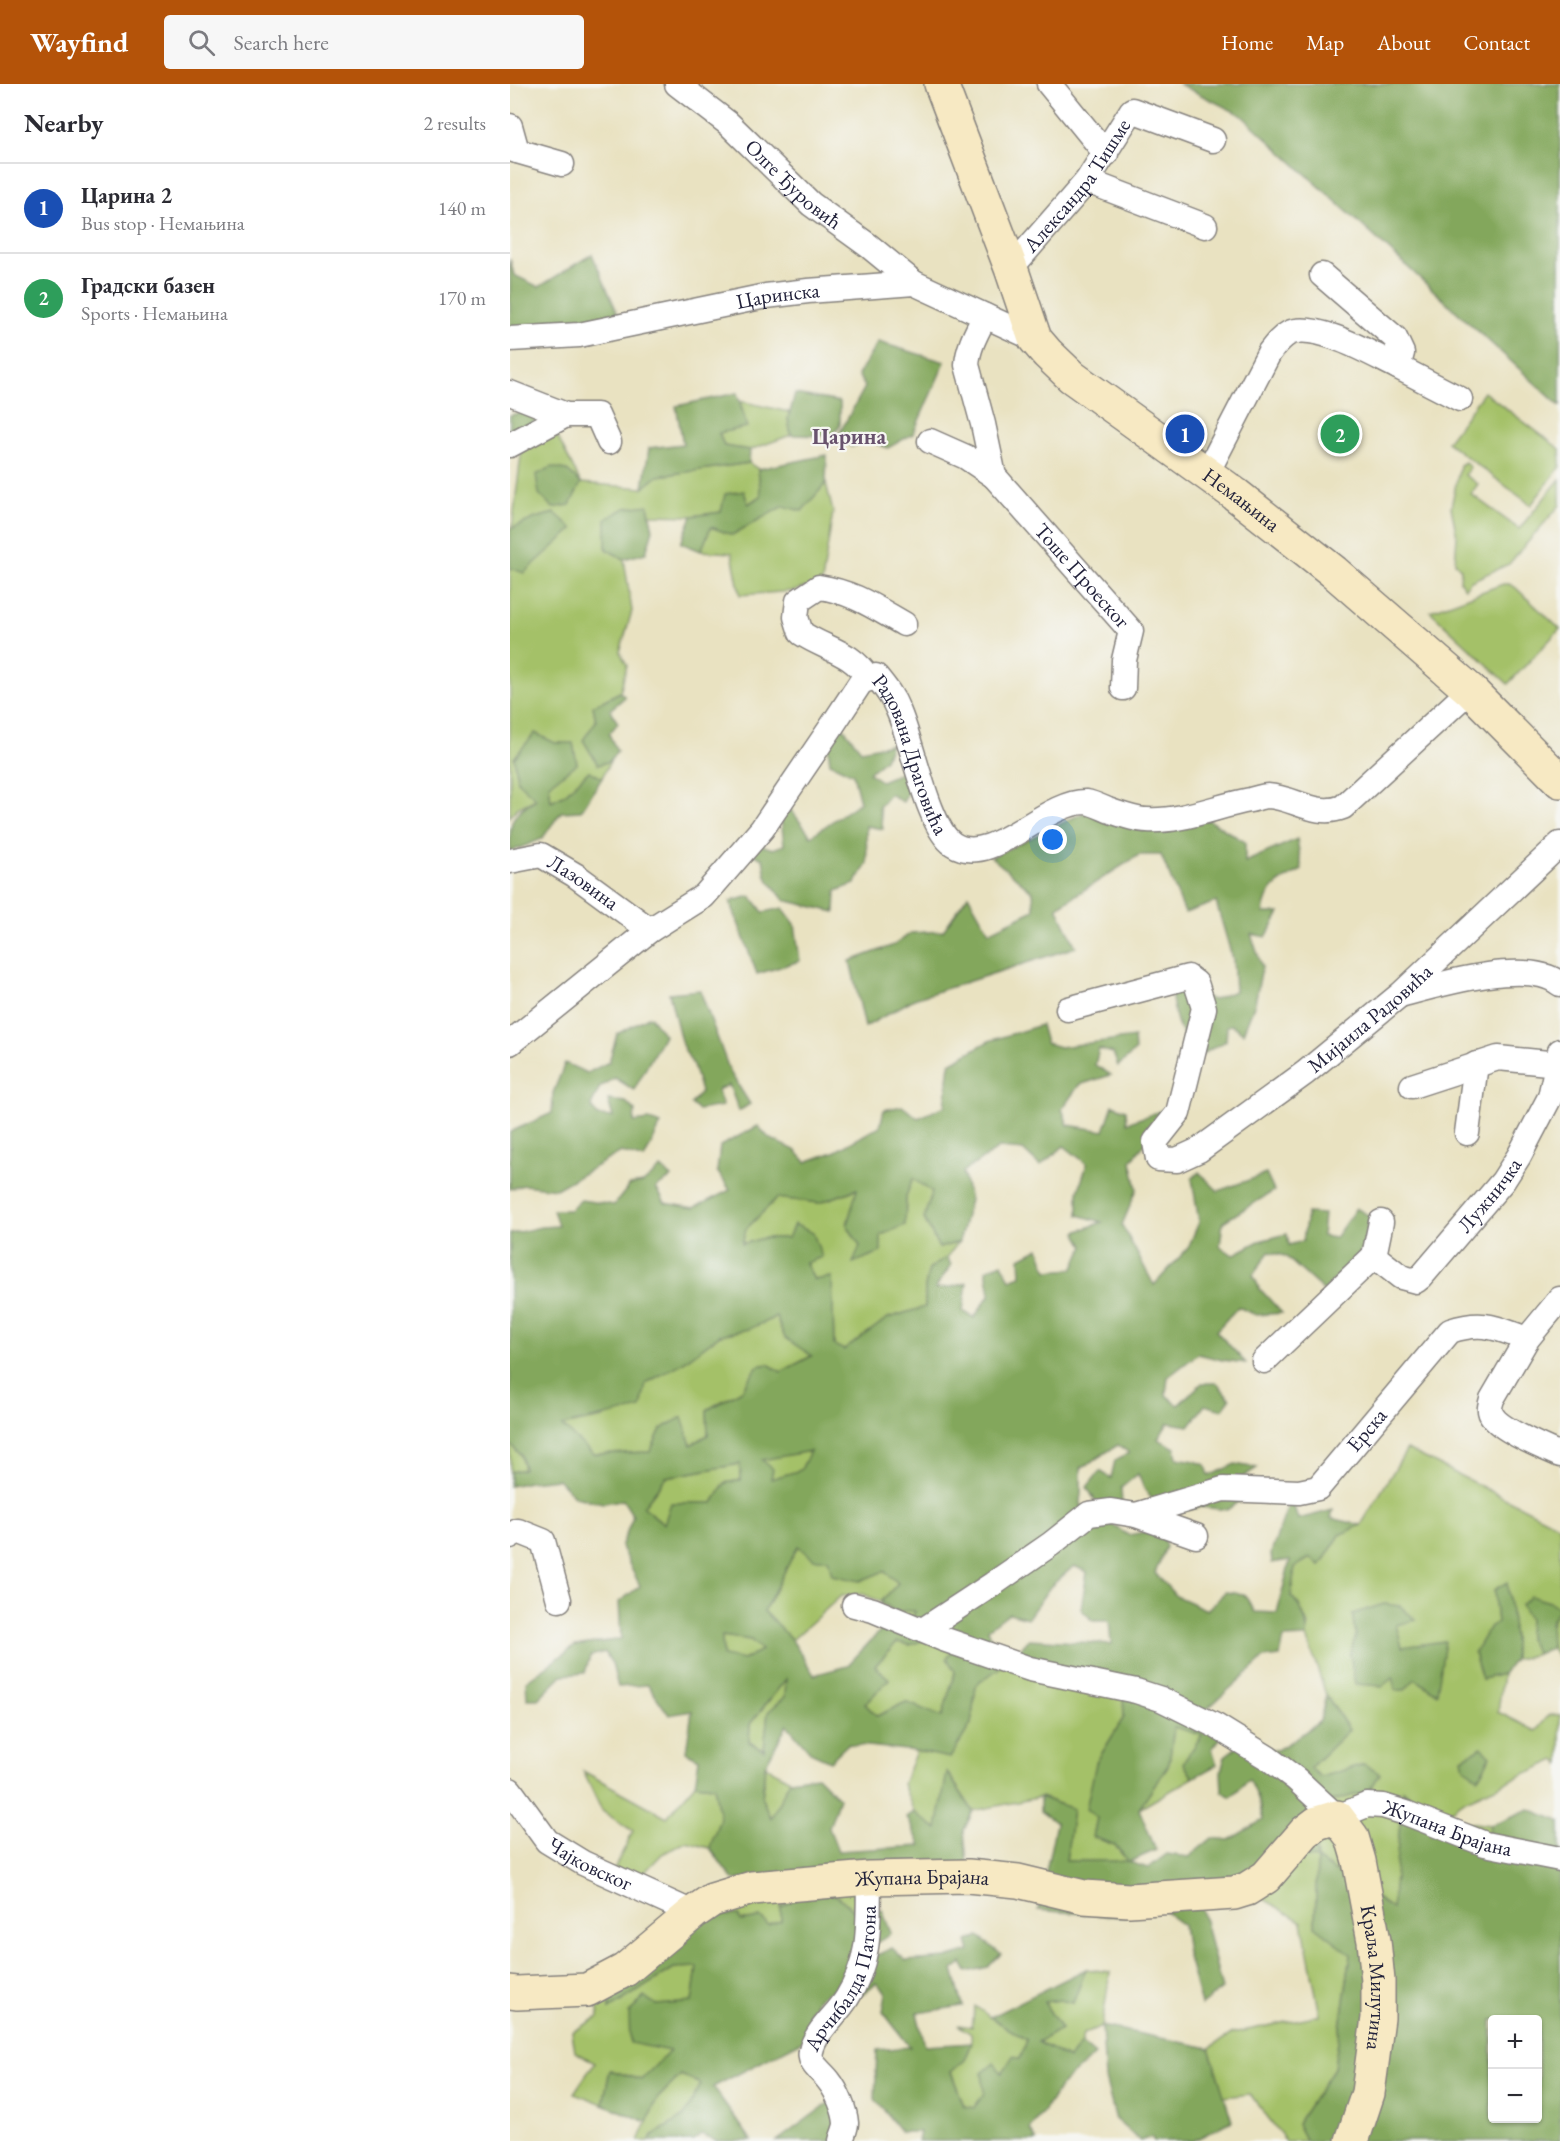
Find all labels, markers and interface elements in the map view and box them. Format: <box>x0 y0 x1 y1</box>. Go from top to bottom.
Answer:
search box <box>164 15 584 69</box>
text: Wayfind <box>30 24 128 60</box>
icon: search <box>185 26 218 59</box>
text: Search here <box>233 28 329 57</box>
text: Home <box>1221 29 1273 56</box>
text: Map <box>1306 29 1344 56</box>
text: About <box>1377 29 1430 56</box>
text: Contact <box>1463 29 1530 56</box>
text: Nearby <box>24 106 104 140</box>
text: 2 results <box>423 110 486 136</box>
street label: Александра Тишме <box>1016 113 1136 258</box>
street label: Олге Ђуровић <box>739 133 848 235</box>
text: Царина 2 <box>81 181 172 210</box>
text: 1 <box>38 195 49 221</box>
text: 140 m <box>438 195 486 221</box>
text: Bus stop · Немањина <box>81 210 245 236</box>
text: Градски базен <box>81 271 215 300</box>
street label: Царинска <box>734 276 821 315</box>
text: 2 <box>38 285 49 311</box>
text: 170 m <box>438 285 486 311</box>
text: Sports · Немањина <box>81 300 228 326</box>
pin: 1 <box>1166 412 1204 456</box>
pin: 2 <box>1320 412 1360 456</box>
district label: Царина <box>812 422 886 451</box>
street label: Немањина <box>1198 461 1286 538</box>
street label: Тоше Проеског <box>1029 517 1137 634</box>
street label: Радована Драговића <box>867 668 955 840</box>
your location <box>1038 825 1067 854</box>
street label: Лазовина <box>543 848 625 916</box>
street label: Мијаила Радовића <box>1302 957 1438 1078</box>
street label: Лужничка <box>1451 1152 1528 1238</box>
street label: Ерска <box>1340 1402 1393 1457</box>
street label: Жупана Брајана <box>1379 1793 1515 1862</box>
street label: Чајковског <box>543 1831 637 1897</box>
street label: Жупана Брајана <box>852 1862 991 1892</box>
street label: Краља Милутина <box>1354 1902 1392 2053</box>
street label: Арчибалда Патона <box>797 1905 882 2056</box>
map controls <box>1488 2015 1542 2123</box>
button: + <box>1488 2015 1542 2069</box>
button: − <box>1488 2069 1542 2123</box>

